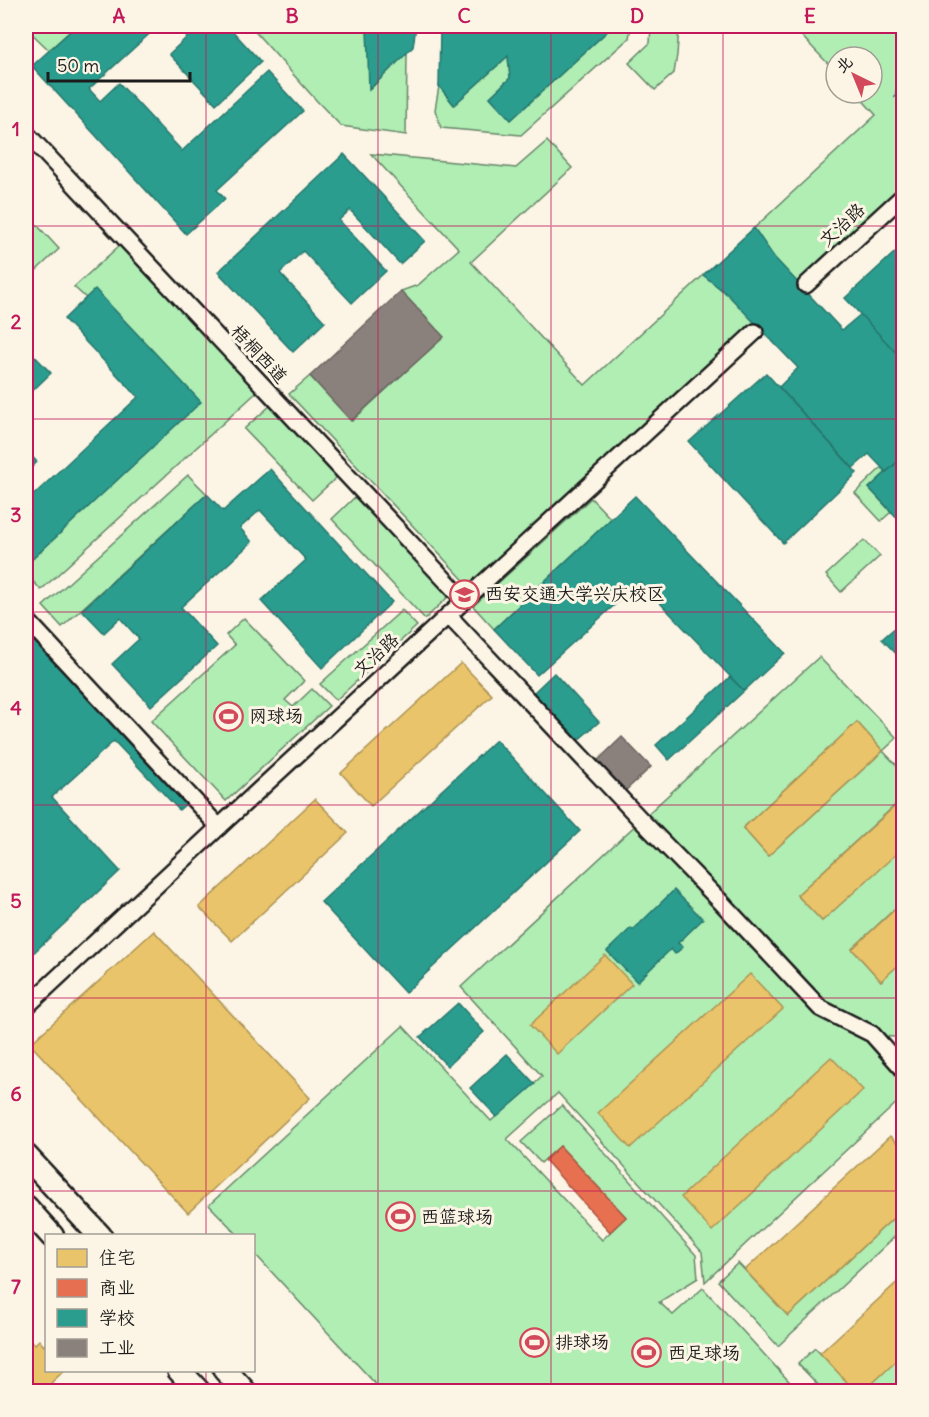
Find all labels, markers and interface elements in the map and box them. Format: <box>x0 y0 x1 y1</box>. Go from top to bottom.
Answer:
text: A <box>113 3 126 28</box>
text: B <box>285 3 299 28</box>
text: C <box>457 3 471 28</box>
text: D <box>630 3 644 28</box>
text: E <box>804 3 816 28</box>
scale bar <box>48 45 190 83</box>
north arrow <box>824 45 884 105</box>
text: 北 <box>831 51 856 77</box>
text: 50 m <box>57 54 99 77</box>
text: 1 <box>12 116 20 141</box>
street label: 文治路 <box>814 198 869 251</box>
text: 2 <box>11 309 22 334</box>
street label: 梧桐西道 <box>226 319 292 388</box>
text: 3 <box>10 502 22 527</box>
school or university icon: 西安交通大学兴庆校区 <box>448 578 480 610</box>
place label: 西安交通大学兴庆校区 <box>485 582 665 605</box>
street label: 文治路 <box>348 628 403 681</box>
text: 4 <box>10 695 22 720</box>
sports icon: 网球场 <box>212 700 244 732</box>
place label: 网球场 <box>249 704 303 727</box>
text: 5 <box>10 888 22 913</box>
text: 6 <box>10 1081 22 1106</box>
sports icon: 西篮球场 <box>384 1201 416 1233</box>
place label: 西篮球场 <box>421 1205 493 1228</box>
legend <box>45 1234 255 1372</box>
text: 住宅 <box>99 1246 135 1269</box>
text: 7 <box>11 1274 21 1299</box>
text: 商业 <box>99 1276 135 1299</box>
text: 学校 <box>99 1306 135 1329</box>
sports icon: 排球场 <box>518 1326 550 1358</box>
place label: 排球场 <box>555 1330 609 1353</box>
text: 工业 <box>99 1336 135 1359</box>
sports icon: 西足球场 <box>631 1337 663 1369</box>
place label: 西足球场 <box>668 1341 740 1364</box>

